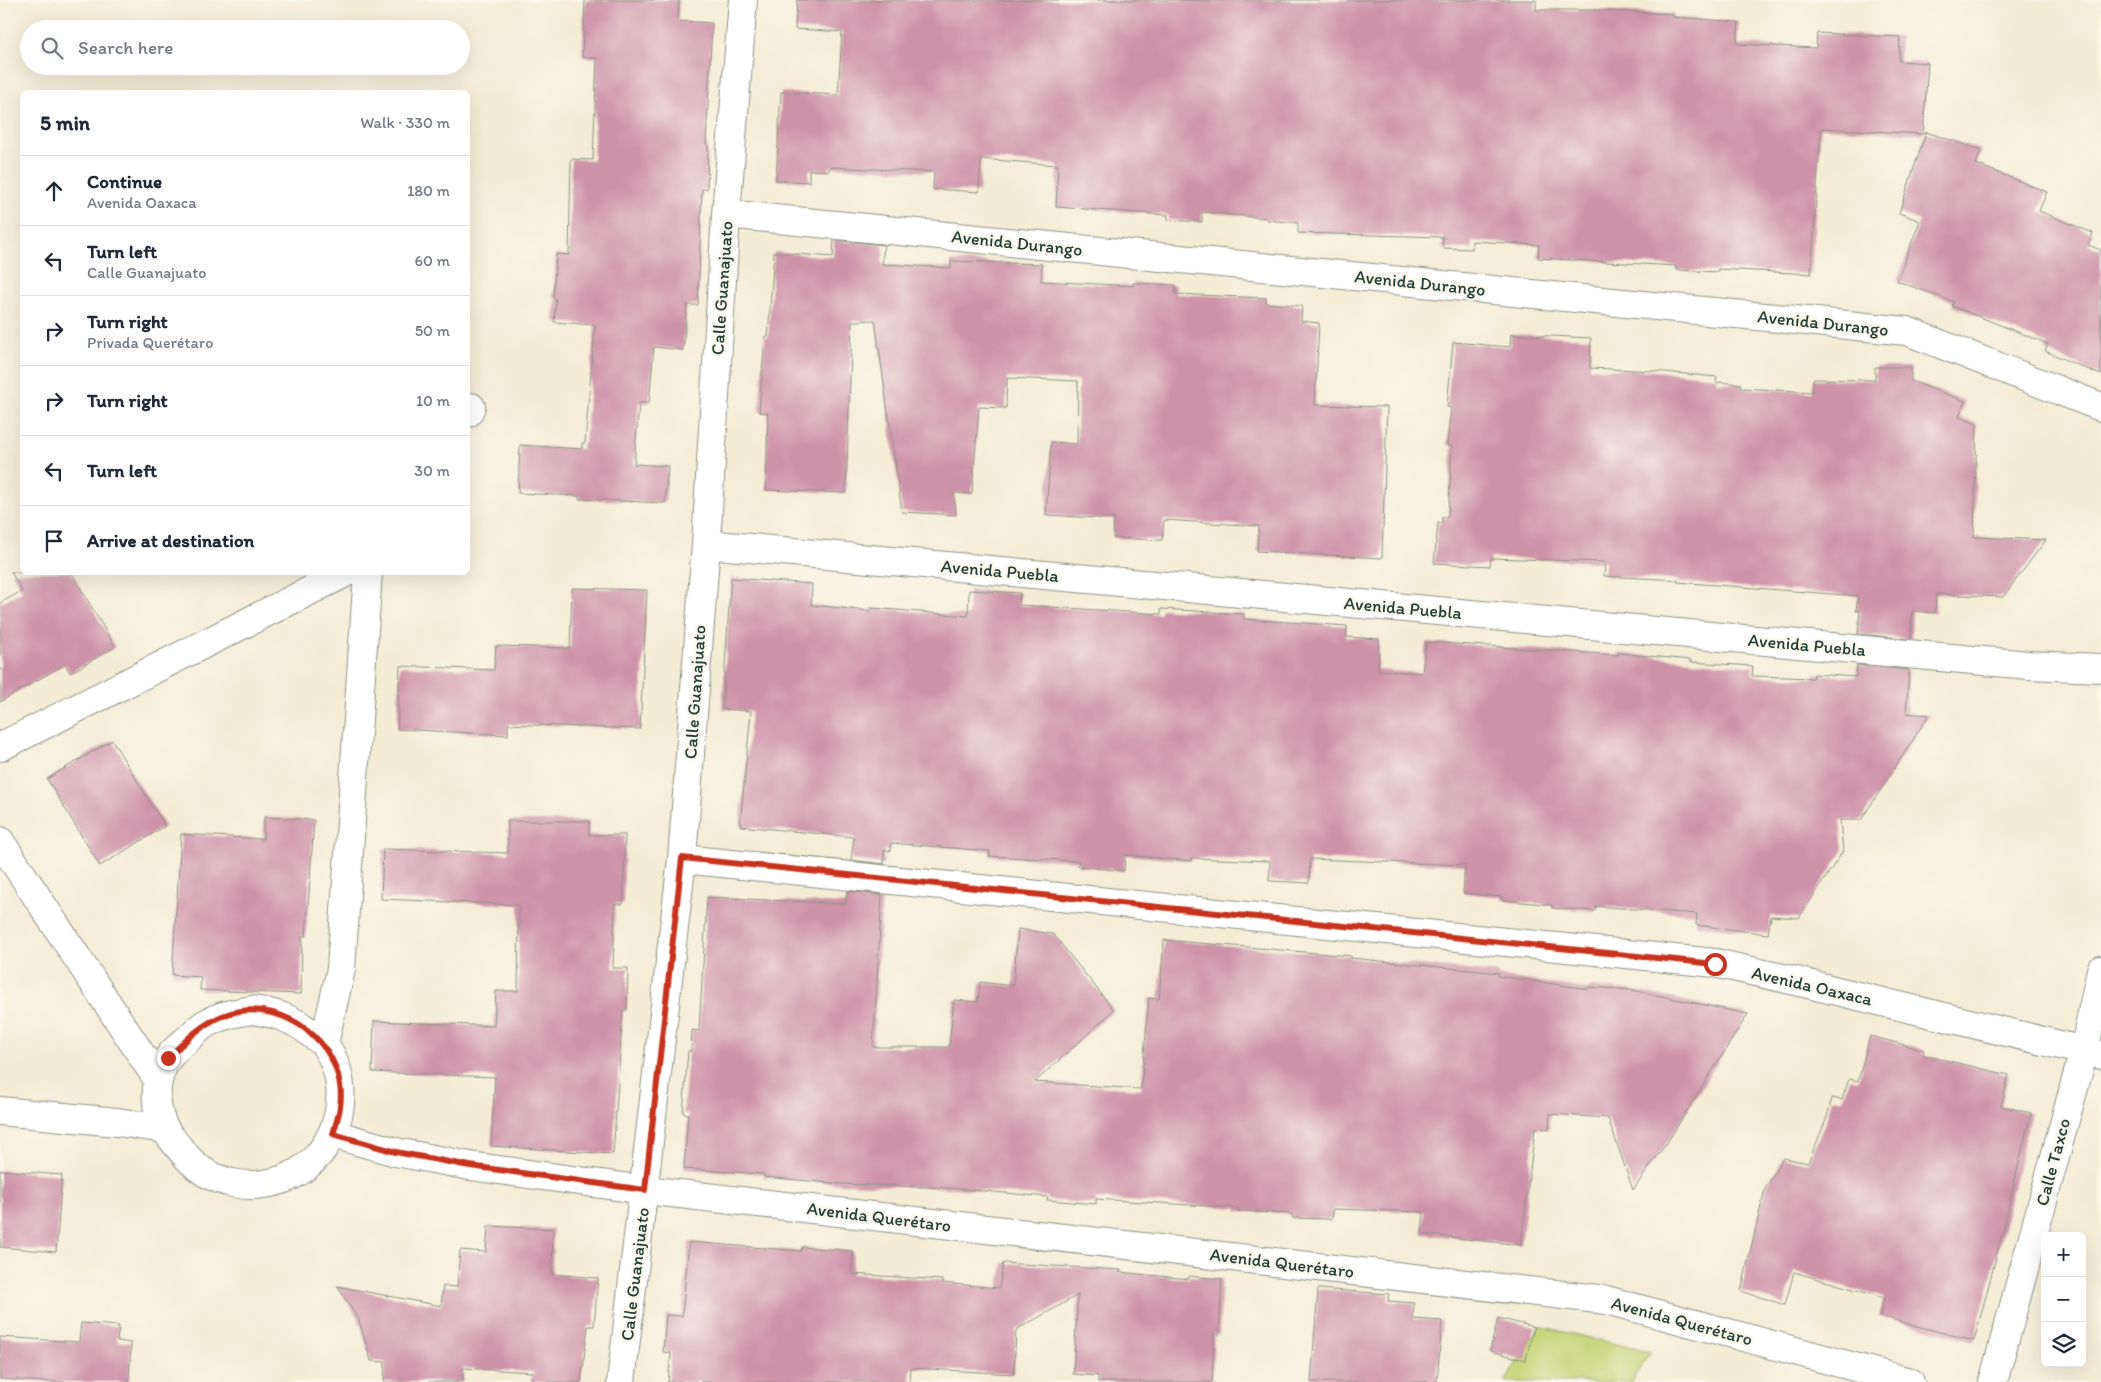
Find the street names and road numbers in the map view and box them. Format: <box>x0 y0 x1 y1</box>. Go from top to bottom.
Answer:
street label: Calle Guanajuato <box>706 220 738 356</box>
street label: Avenida Durango <box>950 225 1084 261</box>
street label: Avenida Durango <box>1353 265 1487 301</box>
street label: Avenida Durango <box>1756 305 1890 341</box>
street label: Avenida Puebla <box>940 555 1060 587</box>
street label: Avenida Puebla <box>1343 592 1463 624</box>
street label: Calle Guanajuato <box>679 624 711 760</box>
street label: Avenida Puebla <box>1747 629 1867 661</box>
street label: Avenida Oaxaca <box>1750 961 1875 1011</box>
street label: Calle Taxco <box>2031 1116 2075 1208</box>
street label: Avenida Querétaro <box>806 1197 952 1237</box>
street label: Calle Guanajuato <box>616 1206 654 1342</box>
street label: Avenida Querétaro <box>1209 1243 1355 1283</box>
street label: Avenida Querétaro <box>1609 1292 1755 1350</box>

